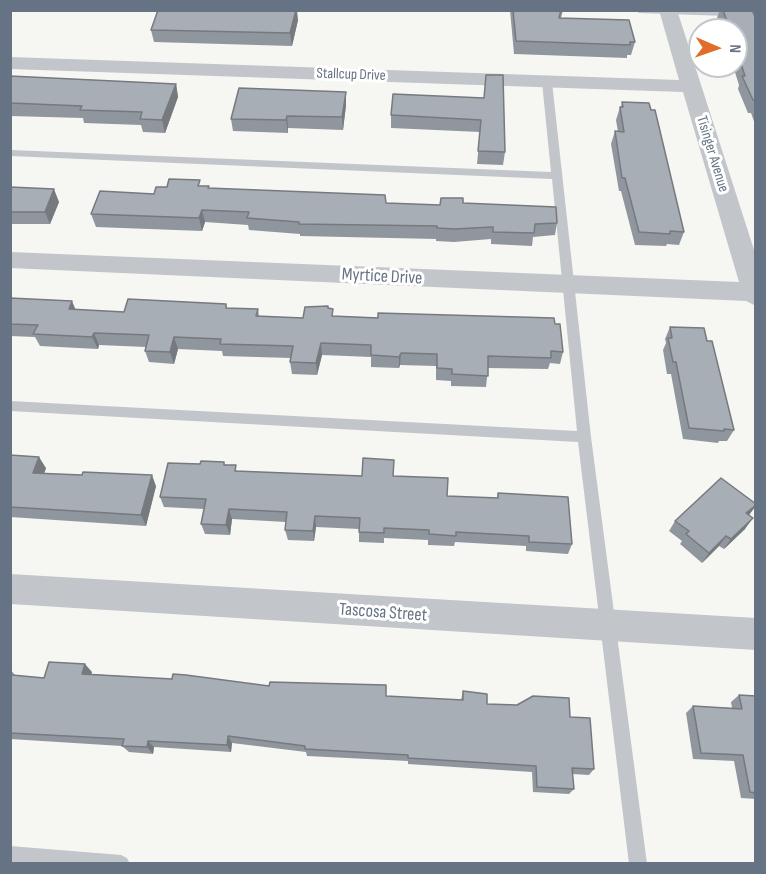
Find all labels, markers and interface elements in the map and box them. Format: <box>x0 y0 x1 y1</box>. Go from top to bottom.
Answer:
north arrow <box>688 18 748 78</box>
text: N <box>725 44 744 53</box>
street label: Stallcup Drive <box>316 65 386 85</box>
street label: Tisinger Avenue <box>692 114 732 194</box>
street label: Myrtice Drive <box>341 264 423 290</box>
street label: Tascosa Street <box>338 599 428 627</box>

